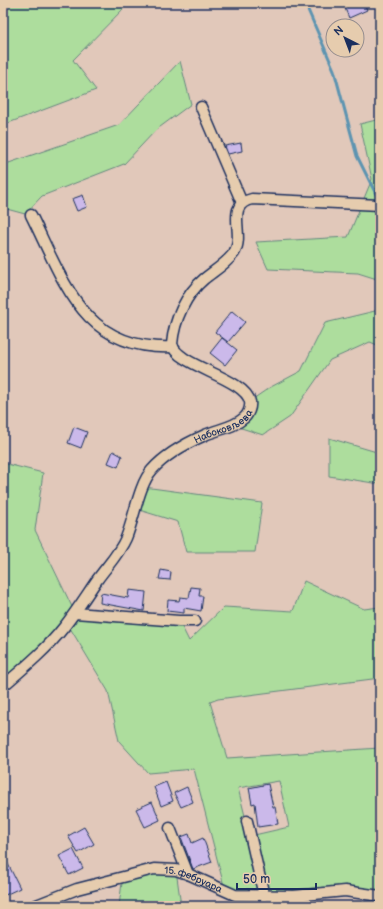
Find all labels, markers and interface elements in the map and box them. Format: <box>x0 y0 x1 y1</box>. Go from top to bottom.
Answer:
north arrow <box>325 18 365 58</box>
text: N <box>331 23 346 39</box>
street label: Набоковљева <box>192 408 256 446</box>
street label: 15. фебруара <box>164 864 224 896</box>
scale bar <box>237 865 316 891</box>
text: 50 m <box>243 872 270 887</box>

